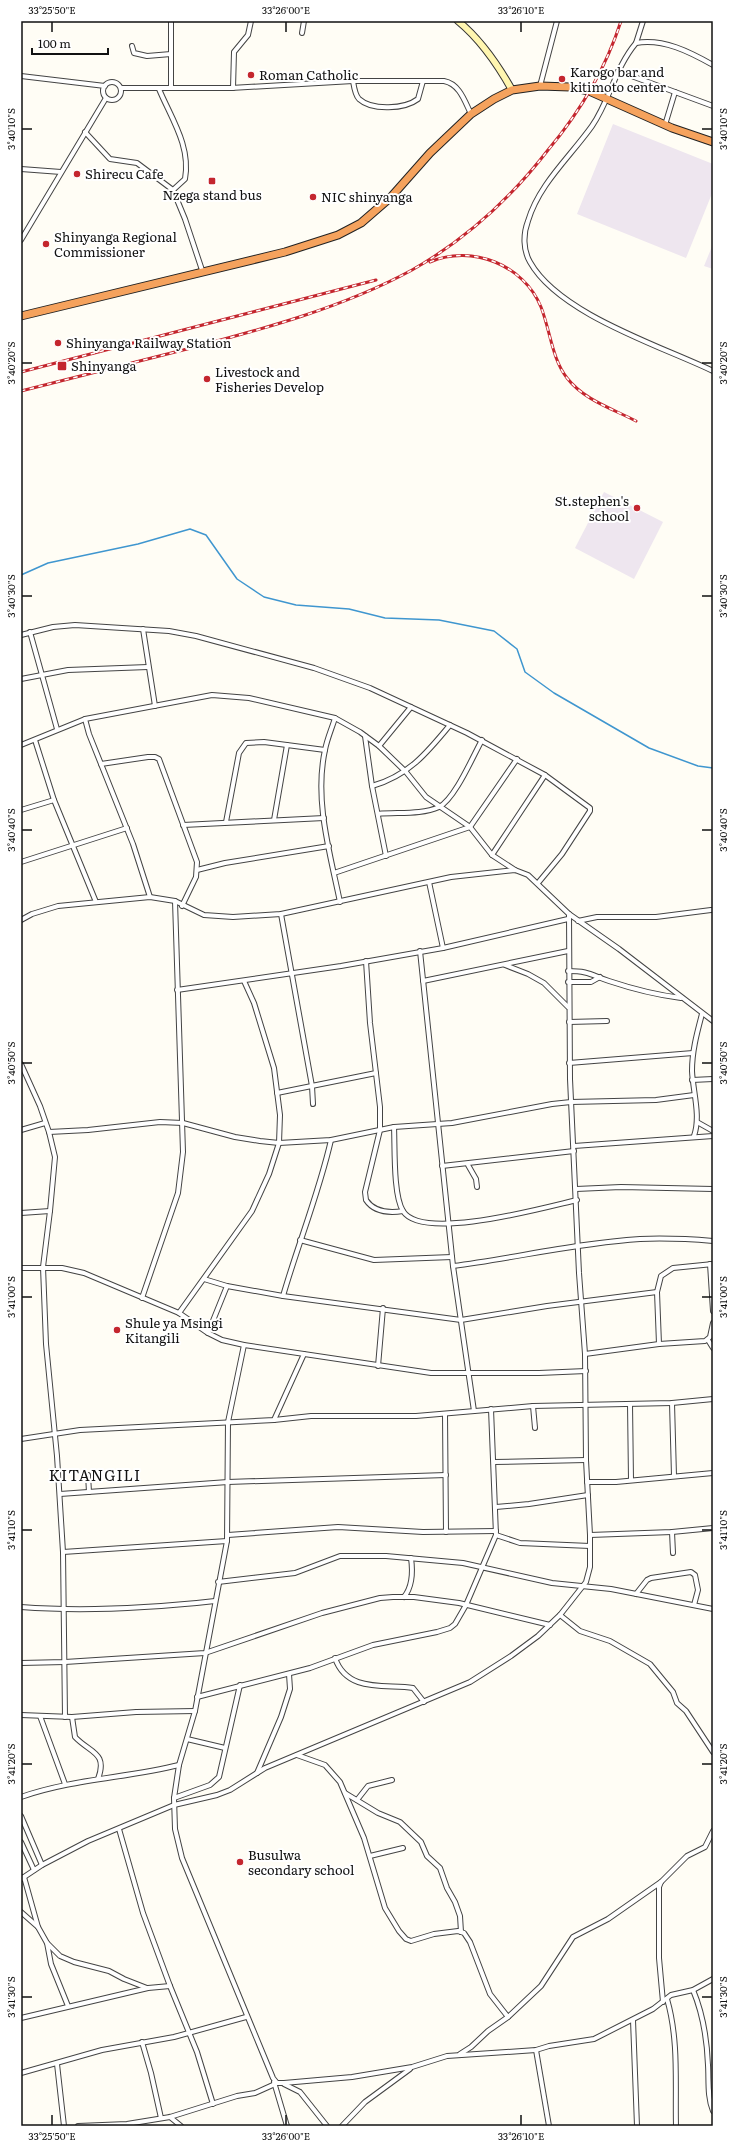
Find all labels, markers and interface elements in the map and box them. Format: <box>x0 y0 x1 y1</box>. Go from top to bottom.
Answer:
text: 33°25'50"E <box>28 2 76 17</box>
text: 33°26'00"E <box>262 2 310 17</box>
text: 33°26'10"E <box>498 2 544 17</box>
scale bar <box>32 30 108 56</box>
text: 100 m <box>38 34 71 52</box>
place label: Karogo bar and kitimoto center <box>570 62 667 96</box>
place label: Roman Catholic <box>259 65 359 84</box>
marker: Roman Catholic <box>246 70 256 80</box>
marker: Karogo bar and kitimoto center <box>557 74 567 84</box>
text: 3°40'10"S <box>3 108 18 150</box>
text: 3°40'10"S <box>715 108 730 150</box>
place label: Shirecu Cafe <box>85 164 164 183</box>
marker: Shirecu Cafe <box>72 169 82 179</box>
marker: Nzega stand bus <box>207 176 217 186</box>
place label: Nzega stand bus <box>162 185 262 204</box>
place label: NIC shinyanga <box>321 187 412 206</box>
marker: NIC shinyanga <box>308 192 318 202</box>
place label: Shinyanga Regional Commissioner <box>54 227 178 261</box>
marker: Shinyanga Regional Commissioner <box>41 239 51 249</box>
place label: Shinyanga Railway Station <box>66 333 232 352</box>
marker: Shinyanga Railway Station <box>53 338 63 348</box>
text: 3°40'20"S <box>3 341 18 385</box>
text: 3°40'20"S <box>715 341 730 385</box>
place label: Shinyanga <box>71 356 137 375</box>
marker: Shinyanga <box>56 360 68 372</box>
place label: Livestock and Fisheries Develop <box>215 362 324 396</box>
marker: Livestock and Fisheries Develop <box>202 374 212 384</box>
place label: St.stephen's school <box>555 491 630 525</box>
marker: St.stephen's school <box>632 503 642 513</box>
text: 3°40'30"S <box>3 574 18 618</box>
text: 3°40'30"S <box>715 574 730 618</box>
text: 3°40'40"S <box>3 808 18 852</box>
text: 3°40'40"S <box>715 808 730 852</box>
text: 3°40'50"S <box>3 1041 18 1085</box>
text: 3°40'50"S <box>715 1041 730 1085</box>
text: 3°41'00"S <box>3 1276 18 1318</box>
text: 3°41'00"S <box>715 1276 730 1318</box>
place label: Shule ya Msingi Kitangili <box>125 1313 224 1347</box>
marker: Shule ya Msingi Kitangili <box>112 1325 122 1335</box>
district label: KITANGILI <box>49 1463 141 1486</box>
text: 3°41'10"S <box>3 1510 18 1550</box>
text: 3°41'10"S <box>715 1510 730 1550</box>
text: 3°41'20"S <box>3 1743 18 1785</box>
text: 3°41'20"S <box>715 1743 730 1785</box>
place label: Busulwa secondary school <box>248 1845 355 1879</box>
marker: Busulwa secondary school <box>235 1857 245 1867</box>
text: 3°41'30"S <box>3 1976 18 2018</box>
text: 3°41'30"S <box>715 1976 730 2018</box>
text: 33°25'50"E <box>28 2128 76 2143</box>
text: 33°26'00"E <box>262 2128 310 2143</box>
text: 33°26'10"E <box>498 2128 544 2143</box>

